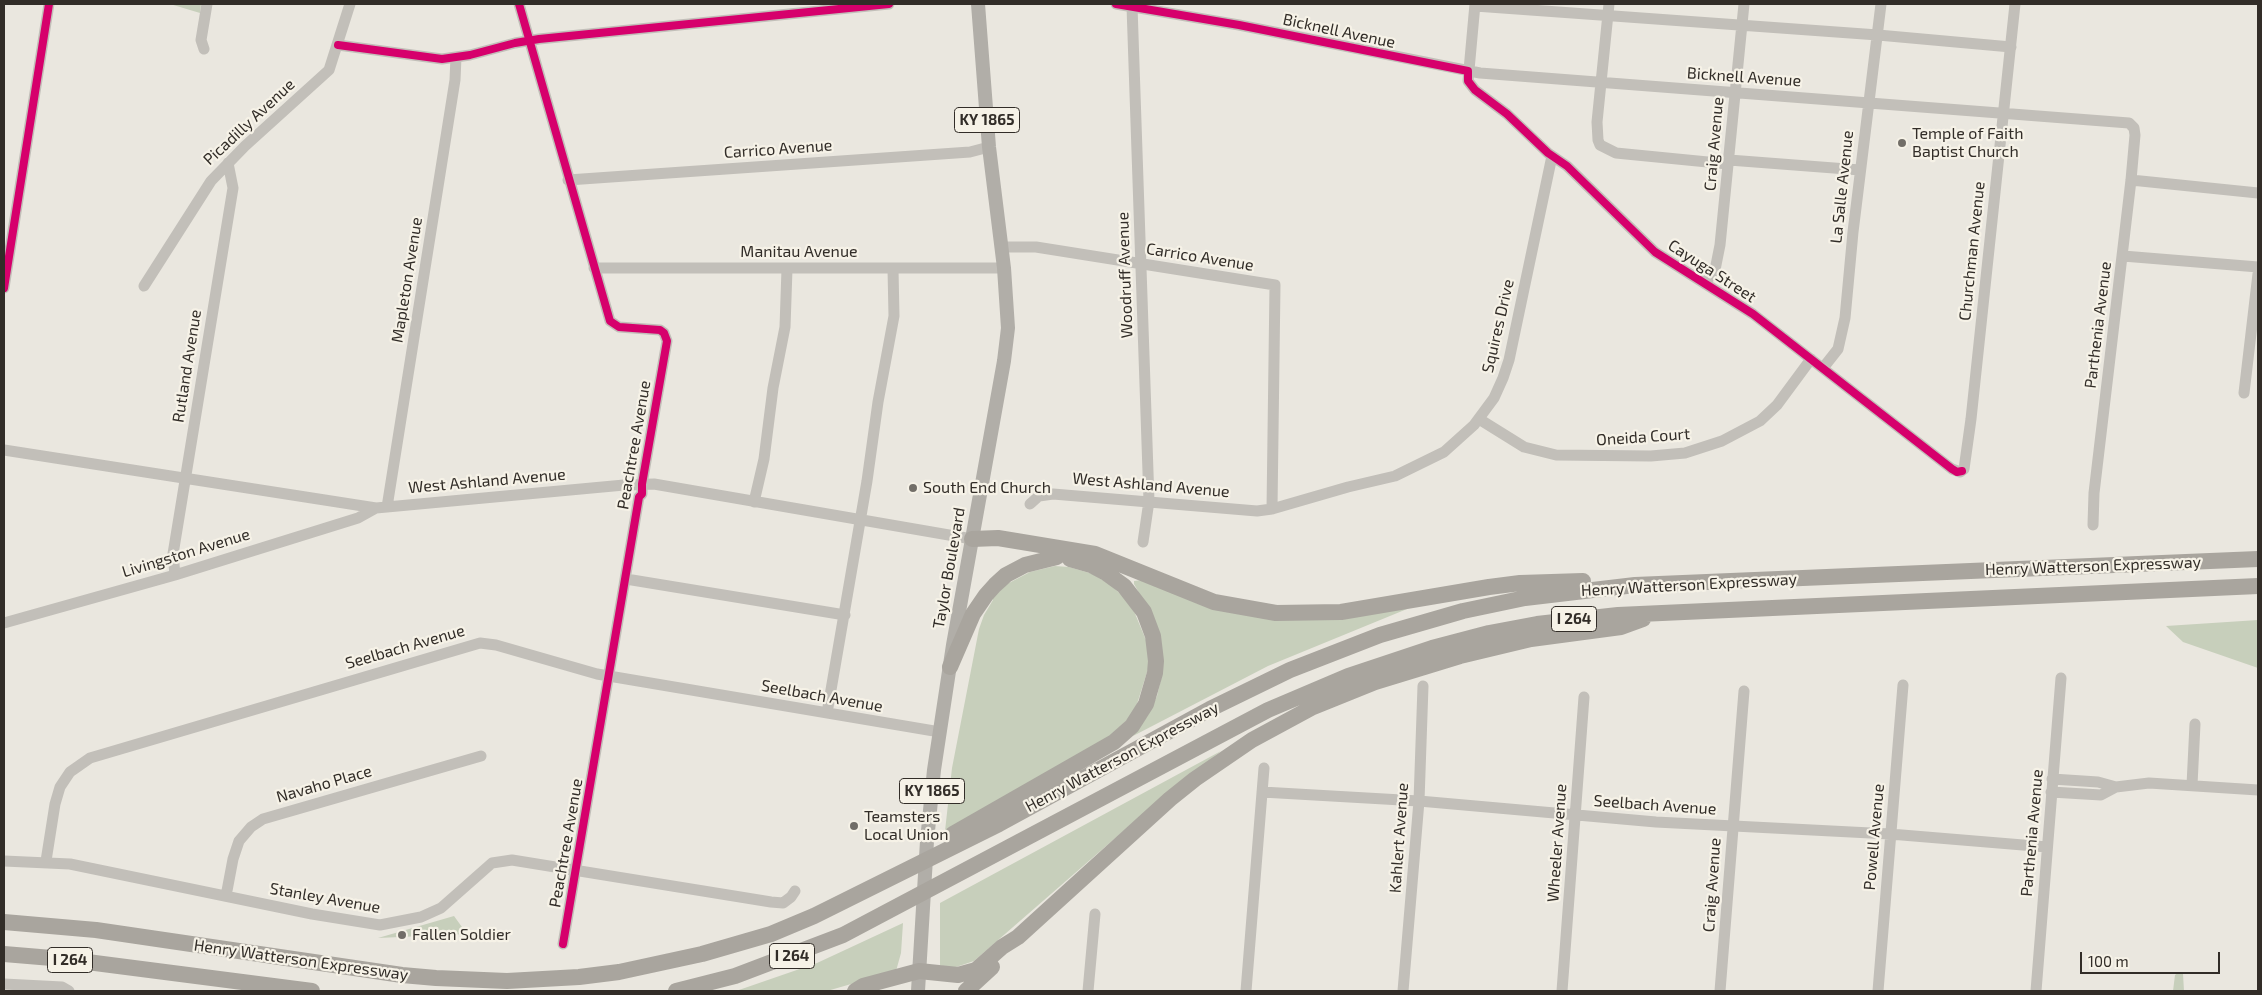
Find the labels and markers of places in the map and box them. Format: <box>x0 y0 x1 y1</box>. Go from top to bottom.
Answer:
place label: Temple of Faith Baptist Church <box>1912 124 2023 162</box>
marker: Temple of Faith Baptist Church <box>1896 137 1908 149</box>
place label: South End Church <box>923 478 1051 498</box>
marker: South End Church <box>907 482 919 494</box>
place label: Teamsters Local Union <box>864 807 949 845</box>
marker: Teamsters Local Union <box>848 820 860 832</box>
place label: Fallen Soldier <box>412 925 511 945</box>
marker: Fallen Soldier <box>396 929 408 941</box>

